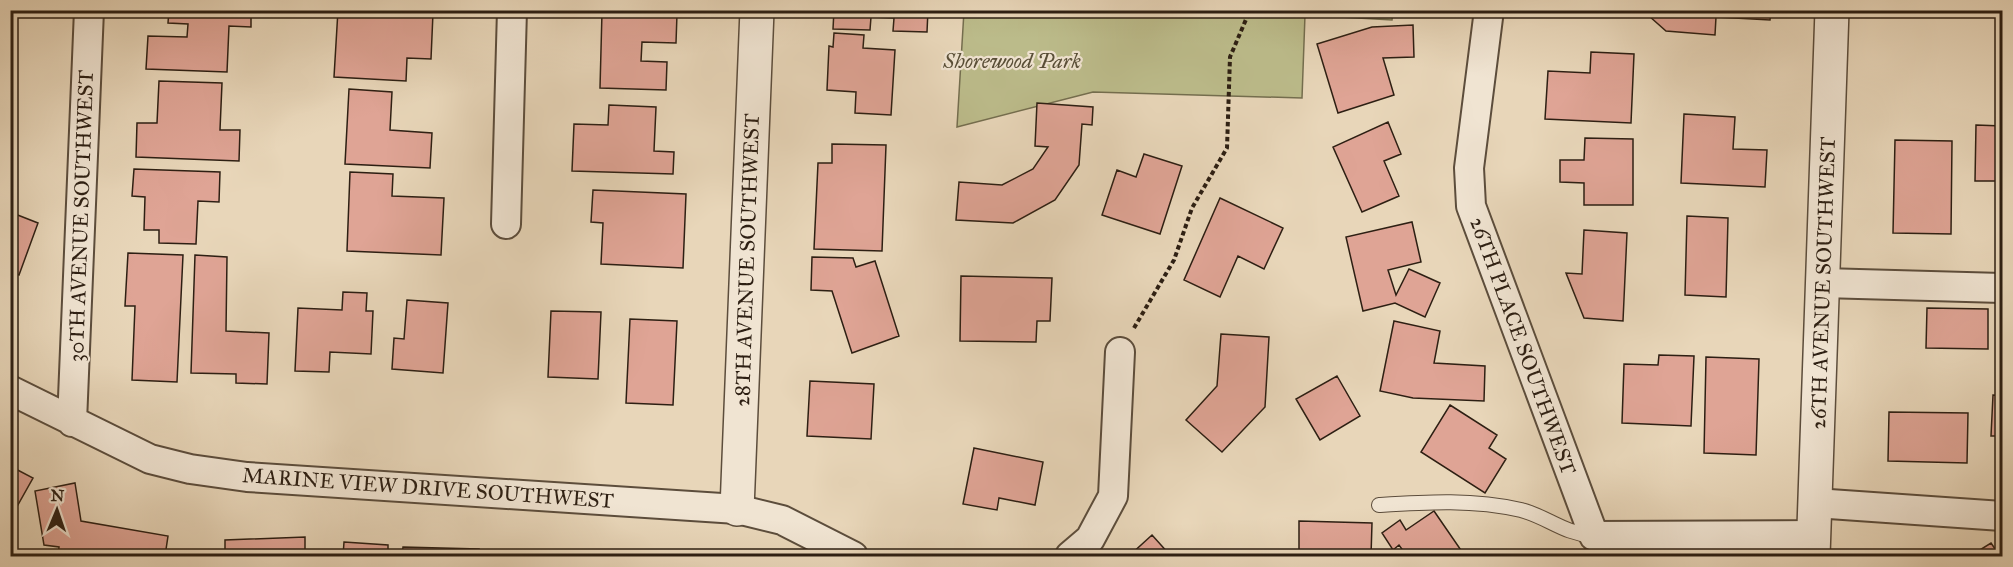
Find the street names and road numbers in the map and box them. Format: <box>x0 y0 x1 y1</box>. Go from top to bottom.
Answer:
street label: 30TH AVENUE SOUTHWEST <box>63 69 99 363</box>
street label: 28TH AVENUE SOUTHWEST <box>729 113 765 407</box>
street label: 26TH AVENUE SOUTHWEST <box>1805 136 1841 430</box>
street label: 26TH PLACE SOUTHWEST <box>1464 214 1582 478</box>
street label: MARINE VIEW DRIVE SOUTHWEST <box>241 462 615 514</box>

